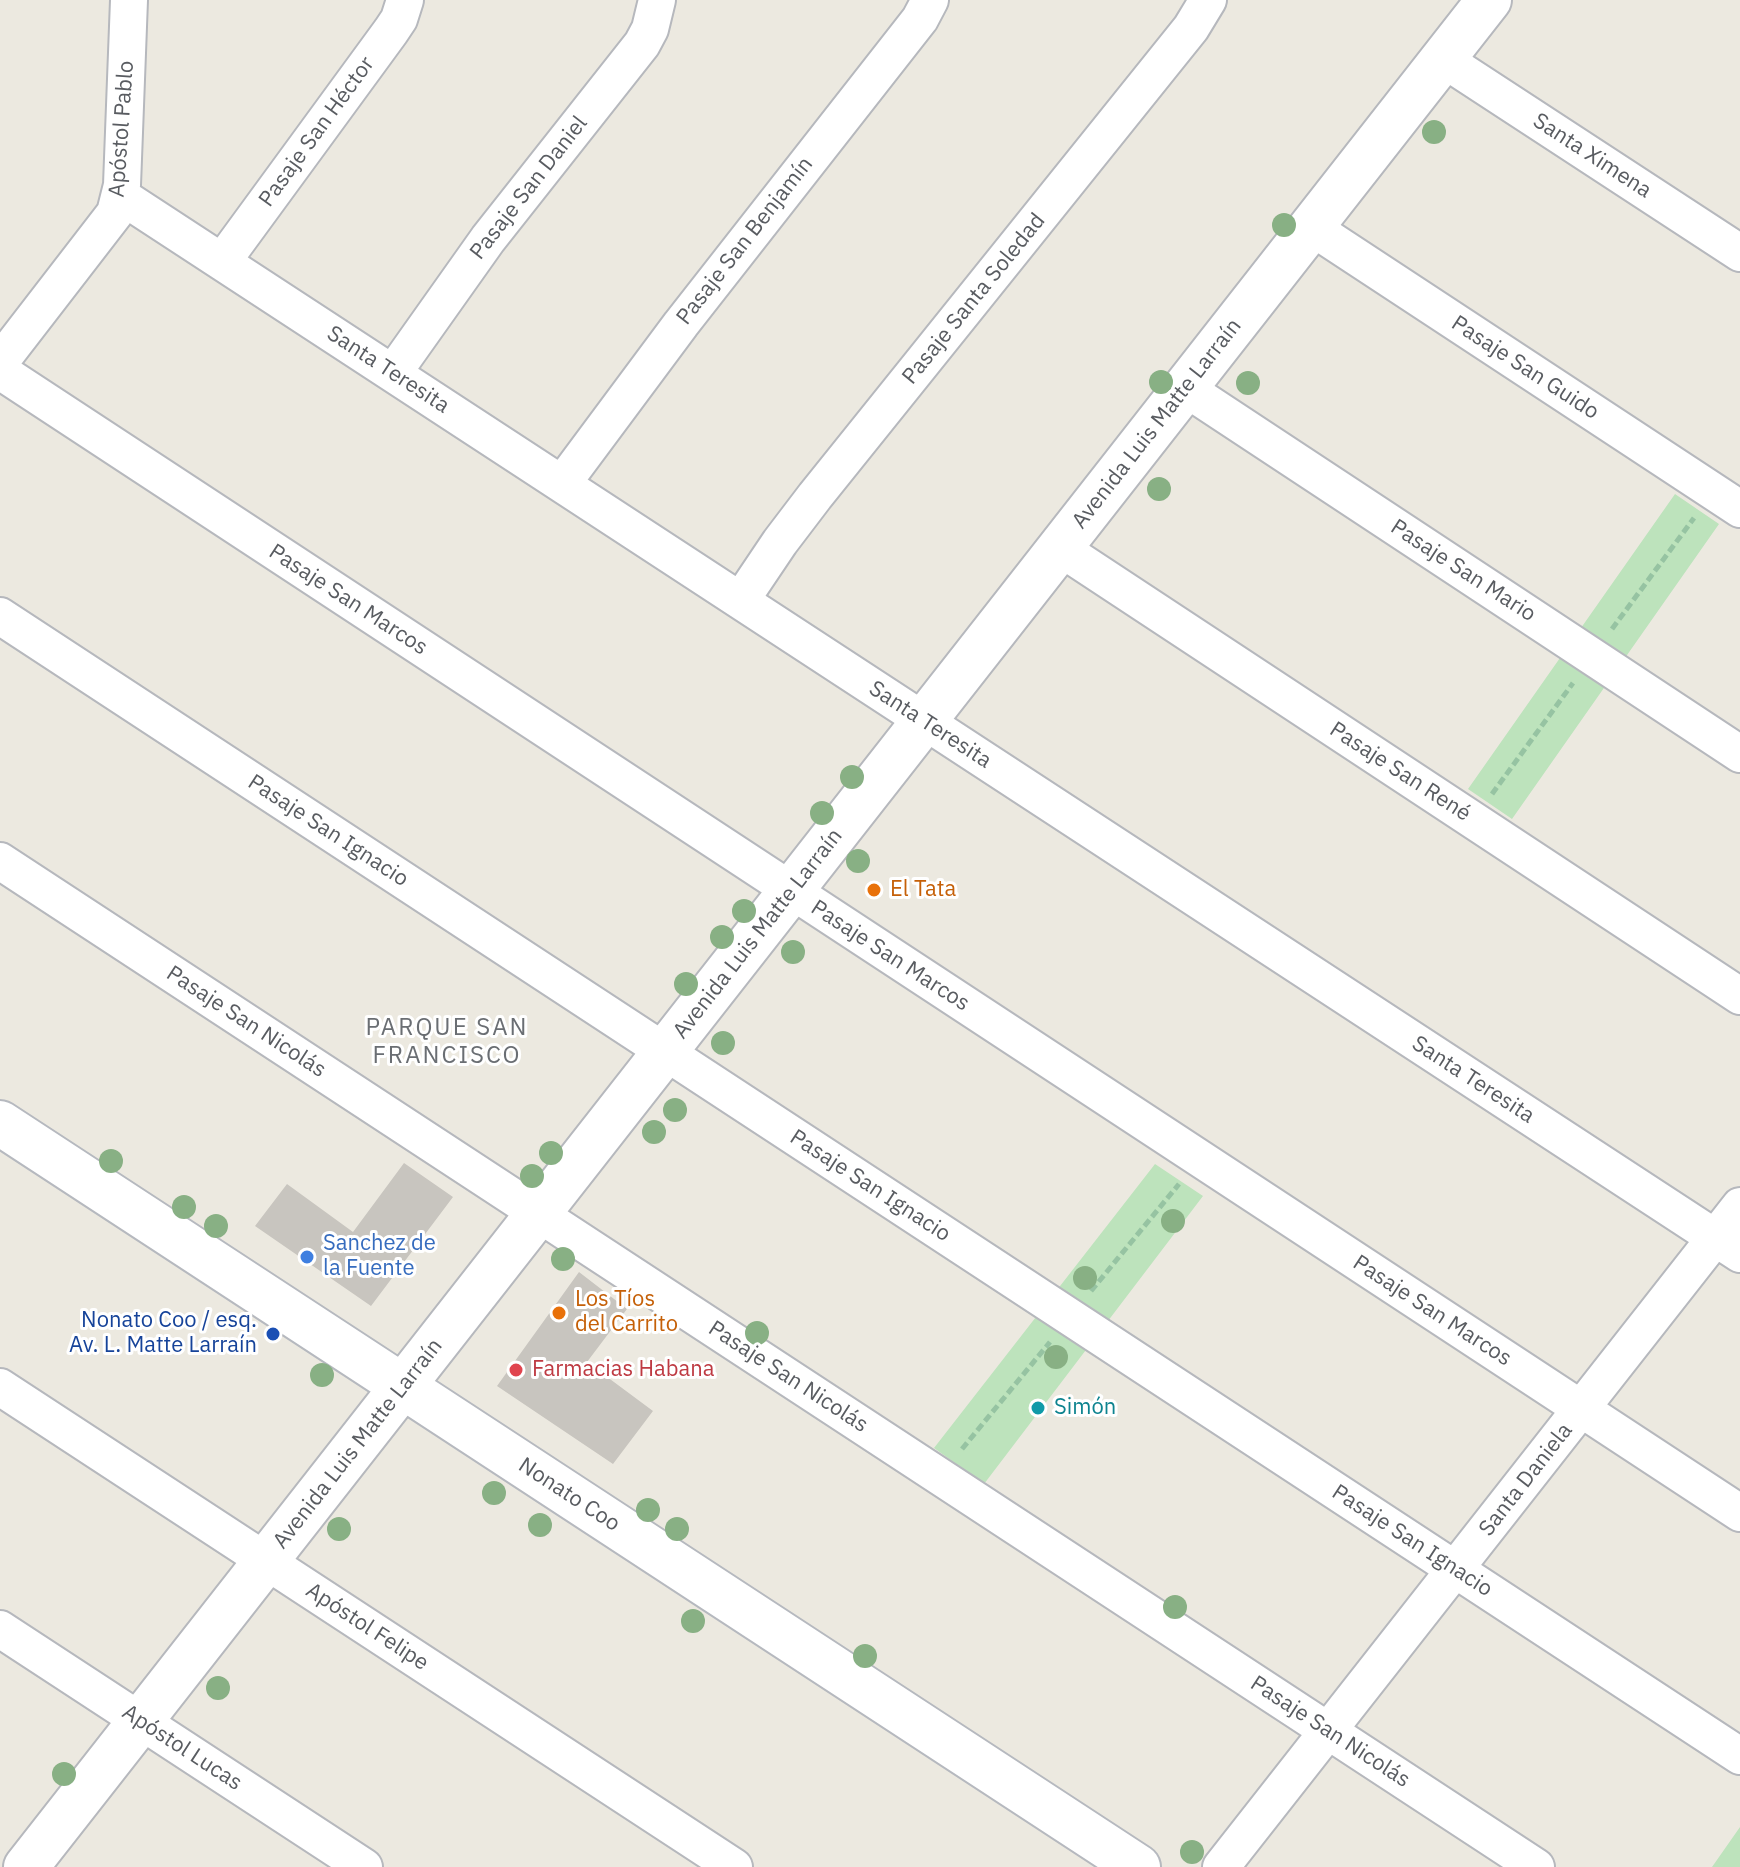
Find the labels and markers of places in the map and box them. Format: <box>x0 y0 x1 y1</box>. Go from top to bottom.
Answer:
place label: El Tata <box>890 877 956 903</box>
marker: El Tata <box>865 881 883 899</box>
place label: Sanchez de la Fuente <box>323 1231 436 1282</box>
marker: Sanchez de la Fuente <box>298 1248 316 1266</box>
place label: Los Tíos del Carrito <box>575 1287 678 1338</box>
marker: Los Tíos del Carrito <box>550 1304 568 1322</box>
place label: Nonato Coo / esq. Av. L. Matte Larraín <box>69 1308 257 1360</box>
marker: Nonato Coo / esq. Av. L. Matte Larraín <box>264 1325 282 1343</box>
place label: Farmacias Habana <box>532 1357 714 1383</box>
marker: Farmacias Habana <box>507 1361 525 1379</box>
place label: Simón <box>1054 1395 1116 1421</box>
marker: Simón <box>1029 1399 1047 1417</box>

